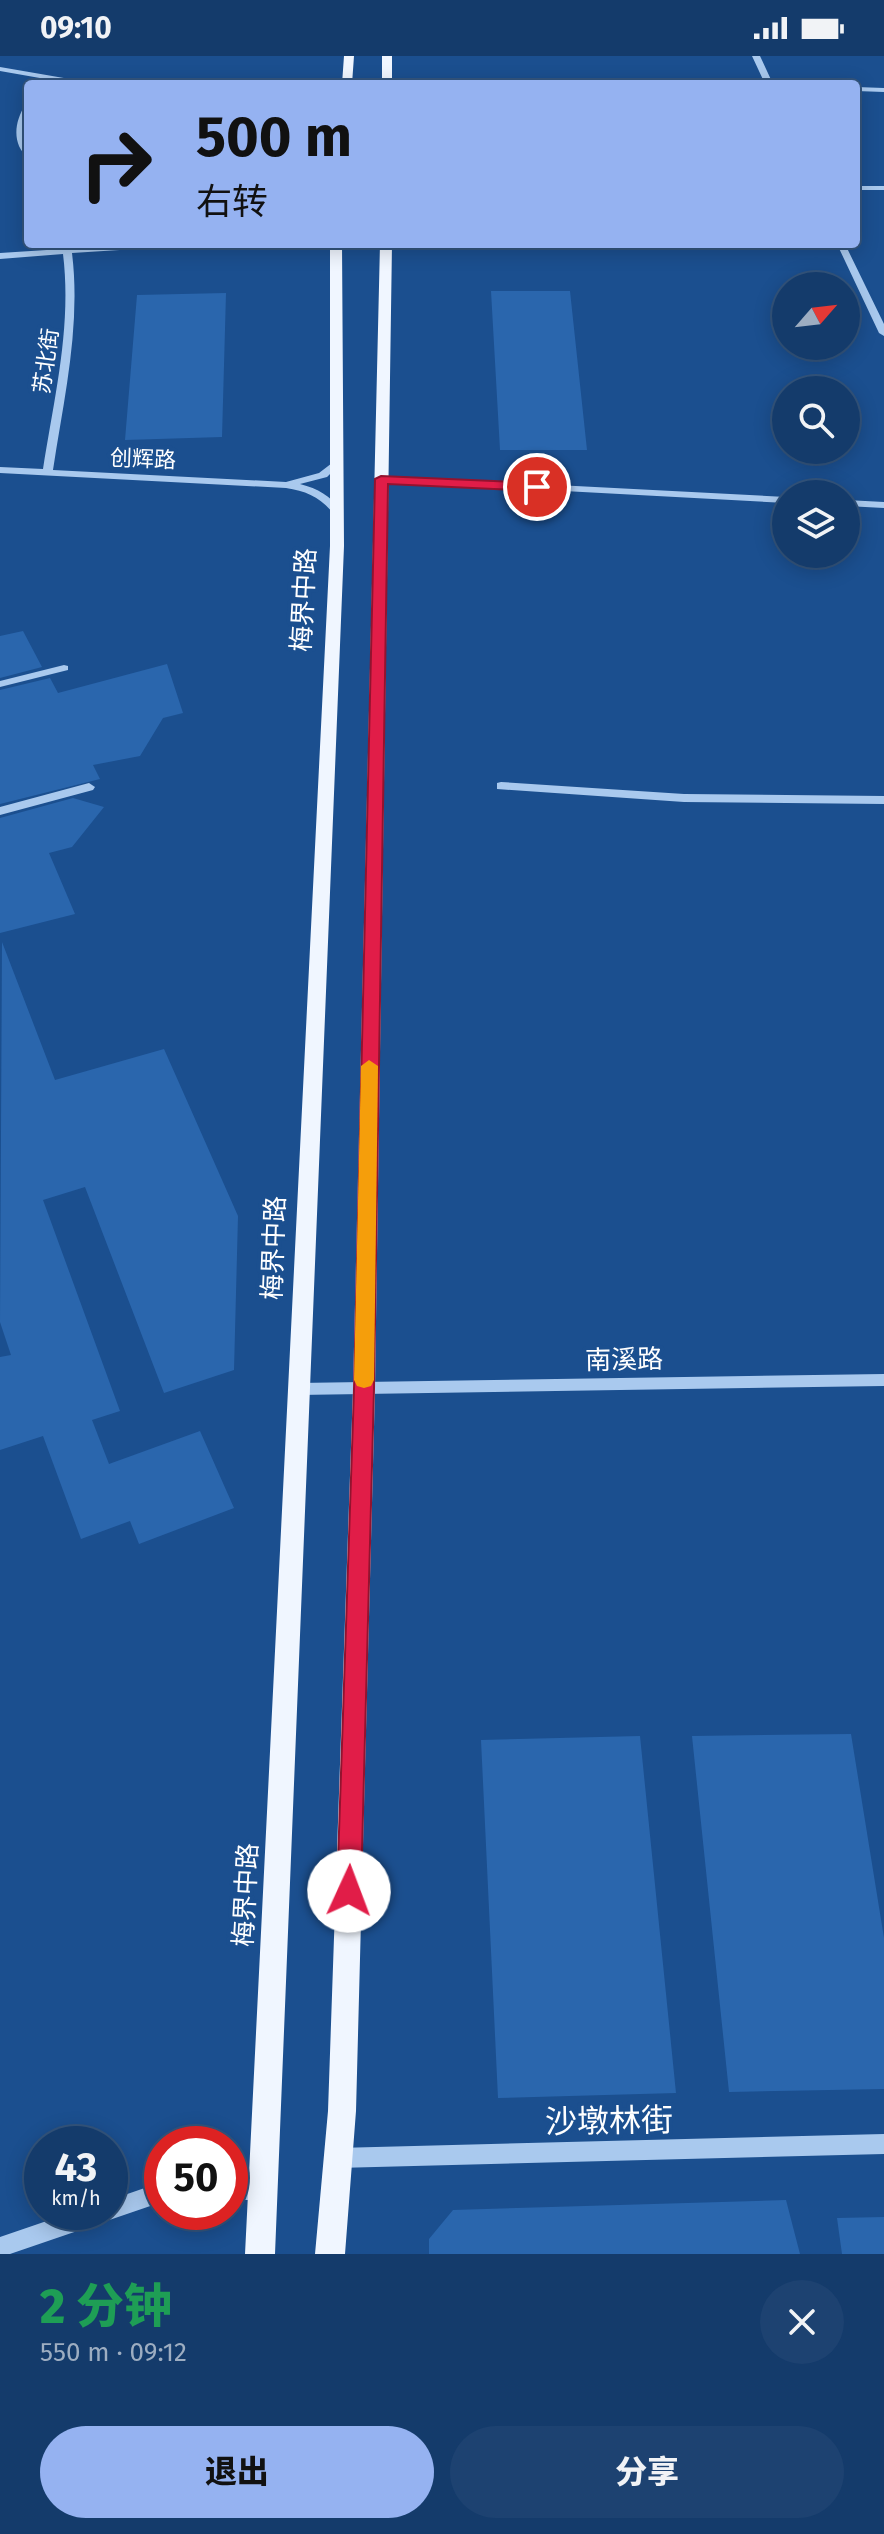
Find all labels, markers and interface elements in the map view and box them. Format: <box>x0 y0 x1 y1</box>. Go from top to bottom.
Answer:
text: 09:10 <box>40 10 112 46</box>
text: 500 m <box>196 104 352 171</box>
icon: right <box>64 112 168 216</box>
text: 右转 <box>196 180 268 224</box>
north arrow <box>772 272 860 360</box>
map controls <box>772 272 860 568</box>
street label: 苏北街 <box>28 326 64 396</box>
button: search <box>772 376 860 464</box>
street label: 创辉路 <box>110 444 176 474</box>
pin <box>503 453 571 521</box>
icon: arrive <box>515 465 559 509</box>
button: layers <box>772 480 860 568</box>
street label: 梅界中路 <box>286 547 322 653</box>
street label: 梅界中路 <box>257 1195 291 1301</box>
street label: 南溪路 <box>585 1344 663 1376</box>
street label: 梅界中路 <box>228 1842 264 1948</box>
position arrow <box>307 1849 391 1933</box>
street label: 沙墩林街 <box>545 2101 673 2141</box>
speed limit sign: 50 <box>144 2126 248 2230</box>
text: 43 <box>55 2144 97 2192</box>
text: km/h <box>51 2186 101 2210</box>
text: 2 分钟 <box>40 2278 172 2336</box>
button: close <box>760 2280 844 2364</box>
text: 550 m · 09:12 <box>40 2337 187 2368</box>
button: 退出 <box>40 2426 434 2518</box>
button: 分享 <box>450 2426 844 2518</box>

